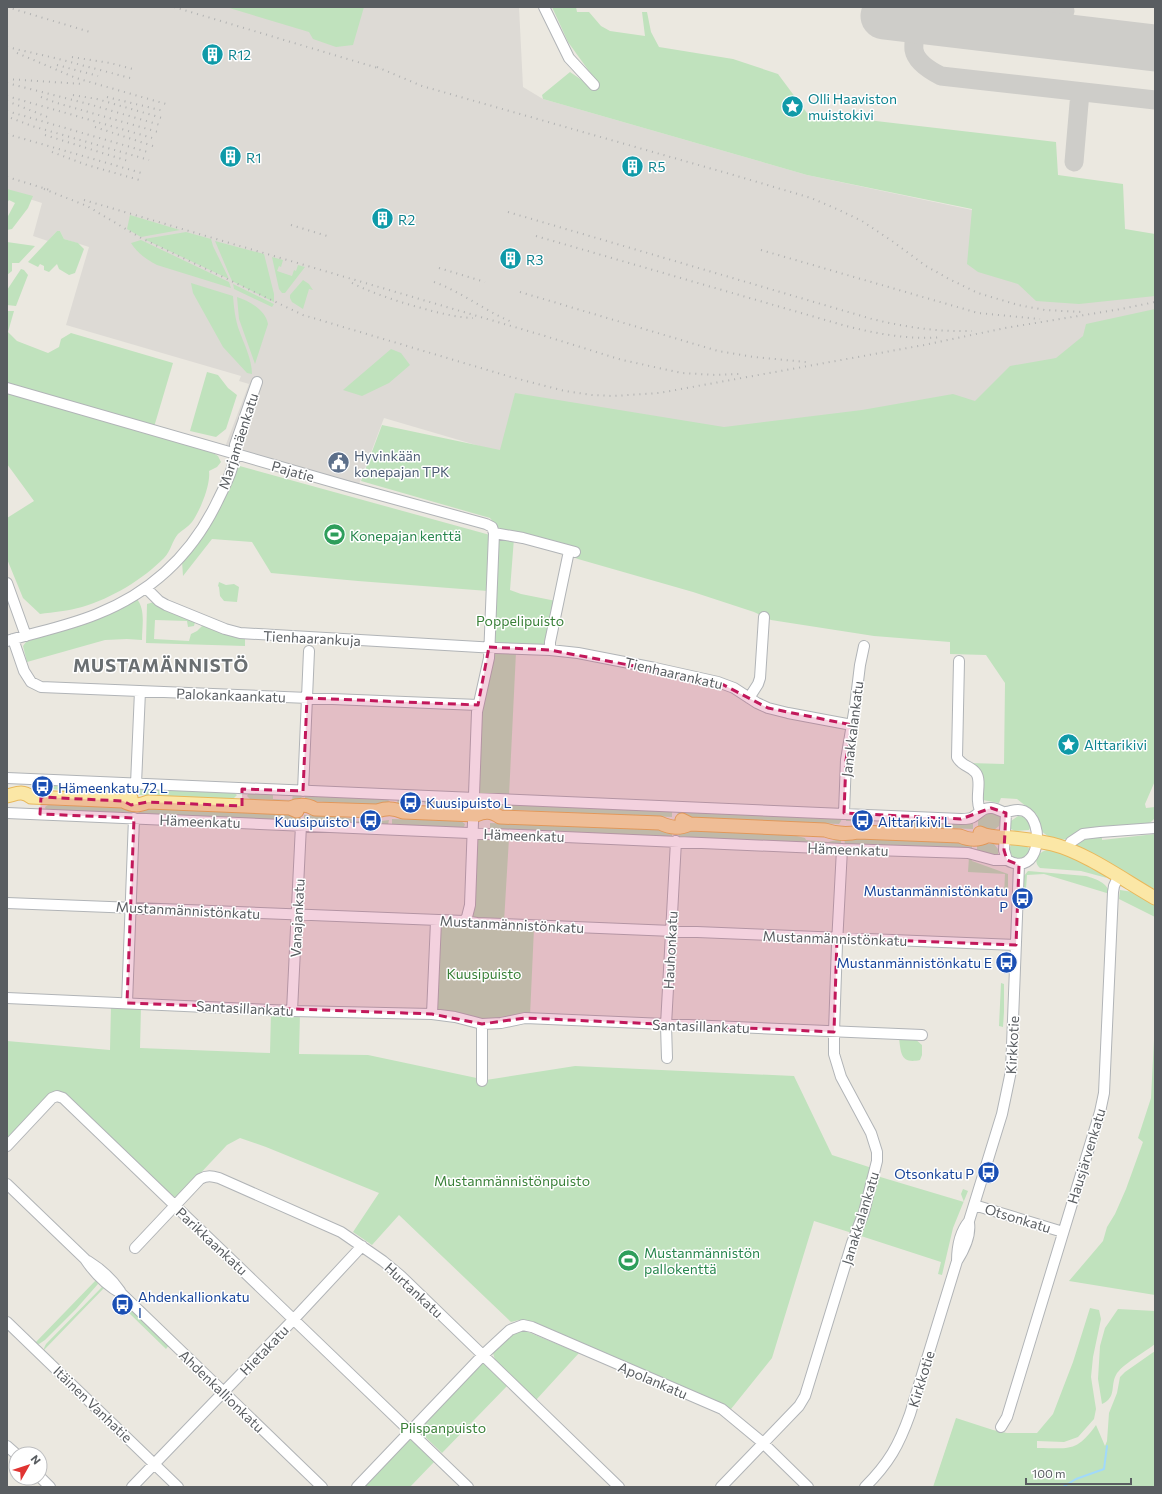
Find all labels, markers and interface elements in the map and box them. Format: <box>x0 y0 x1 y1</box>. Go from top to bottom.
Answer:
building icon: R12 <box>200 41 226 67</box>
place label: R12 <box>228 46 251 63</box>
place label: Olli Haaviston muistokivi <box>808 90 897 123</box>
place icon: Olli Haaviston muistokivi <box>779 93 805 119</box>
building icon: R1 <box>218 144 244 170</box>
place label: R1 <box>246 149 261 166</box>
building icon: R5 <box>620 153 646 179</box>
place label: R5 <box>648 158 665 175</box>
building icon: R2 <box>369 206 395 232</box>
place label: R2 <box>398 211 415 228</box>
building icon: R3 <box>497 246 523 272</box>
place label: R3 <box>526 251 543 268</box>
street label: Marjamäenkatu <box>214 391 262 491</box>
place label: Hyvinkään konepajan TPK <box>354 447 449 480</box>
public building icon: Hyvinkään konepajan TPK <box>326 450 352 476</box>
street label: Pajatie <box>270 457 316 485</box>
sports icon: Konepajan kenttä <box>322 522 348 548</box>
place label: Konepajan kenttä <box>350 527 461 544</box>
park label: Poppelipuisto <box>476 612 564 629</box>
street label: Tienhaarankuja <box>263 627 361 649</box>
street label: Tienhaarankatu <box>623 653 725 693</box>
district label: MUSTAMÄNNISTÖ <box>73 654 249 676</box>
street label: Janakkalankatu <box>838 680 866 778</box>
street label: Palokankaankatu <box>176 685 286 705</box>
place icon: Alttarikivi <box>1055 731 1081 757</box>
place label: Alttarikivi <box>1084 736 1147 753</box>
bus stop icon: Hämeenkatu 72 L <box>29 774 55 800</box>
place label: Hämeenkatu 72 L <box>58 779 168 796</box>
bus stop icon: Kuusipuisto L <box>398 789 424 815</box>
place label: Kuusipuisto L <box>426 794 512 811</box>
bus stop icon: Kuusipuisto I <box>358 808 384 834</box>
bus stop icon: Alttarikivi L <box>850 808 876 834</box>
street label: Hämeenkatu <box>159 811 241 831</box>
place label: Kuusipuisto I <box>275 813 356 830</box>
place label: Alttarikivi L <box>878 813 952 830</box>
street label: Hämeenkatu <box>483 825 565 845</box>
street label: Hämeenkatu <box>807 839 889 859</box>
street label: Vanajankatu <box>286 878 308 958</box>
place label: Mustanmännistönkatu P <box>863 882 1008 915</box>
bus stop icon: Mustanmännistönkatu P <box>1010 885 1036 911</box>
street label: Mustanmännistönkatu <box>115 898 261 922</box>
street label: Hauhonkatu <box>659 910 681 990</box>
street label: Mustanmännistönkatu <box>439 912 585 936</box>
street label: Mustanmännistönkatu <box>762 927 908 949</box>
bus stop icon: Mustanmännistönkatu E <box>994 949 1020 975</box>
place label: Mustanmännistönkatu E <box>836 954 992 971</box>
park label: Kuusipuisto <box>447 965 521 982</box>
street label: Santasillankatu <box>196 997 294 1019</box>
street label: Kirkkotie <box>1002 1015 1022 1075</box>
street label: Santasillankatu <box>652 1016 750 1036</box>
street label: Hausjärvenkatu <box>1063 1106 1109 1206</box>
bus stop icon: Otsonkatu P <box>976 1160 1002 1186</box>
place label: Otsonkatu P <box>894 1165 974 1182</box>
street label: Janakkalankatu <box>838 1169 882 1267</box>
park label: Mustanmännistönpuisto <box>434 1172 590 1189</box>
street label: Otsonkatu <box>983 1200 1053 1236</box>
street label: Parikkaankatu <box>173 1204 251 1278</box>
place label: Mustanmännistön pallokenttä <box>644 1244 760 1277</box>
sports icon: Mustanmännistön pallokenttä <box>616 1247 642 1273</box>
street label: Hurtankatu <box>381 1259 447 1321</box>
place label: Ahdenkallionkatu I <box>138 1288 250 1321</box>
bus stop icon: Ahdenkallionkatu I <box>109 1291 135 1317</box>
street label: Hietakatu <box>236 1321 292 1379</box>
street label: Ahdenkallionkatu <box>176 1346 268 1436</box>
street label: Kirkkotie <box>904 1349 938 1409</box>
street label: Apolankatu <box>616 1358 690 1402</box>
street label: Itäinen Vanhatie <box>50 1362 136 1446</box>
park label: Piispanpuisto <box>400 1419 486 1436</box>
north arrow <box>8 1446 48 1486</box>
text: N <box>29 1452 44 1467</box>
scale bar <box>1026 1460 1131 1486</box>
text: 100 m <box>1032 1466 1066 1480</box>

